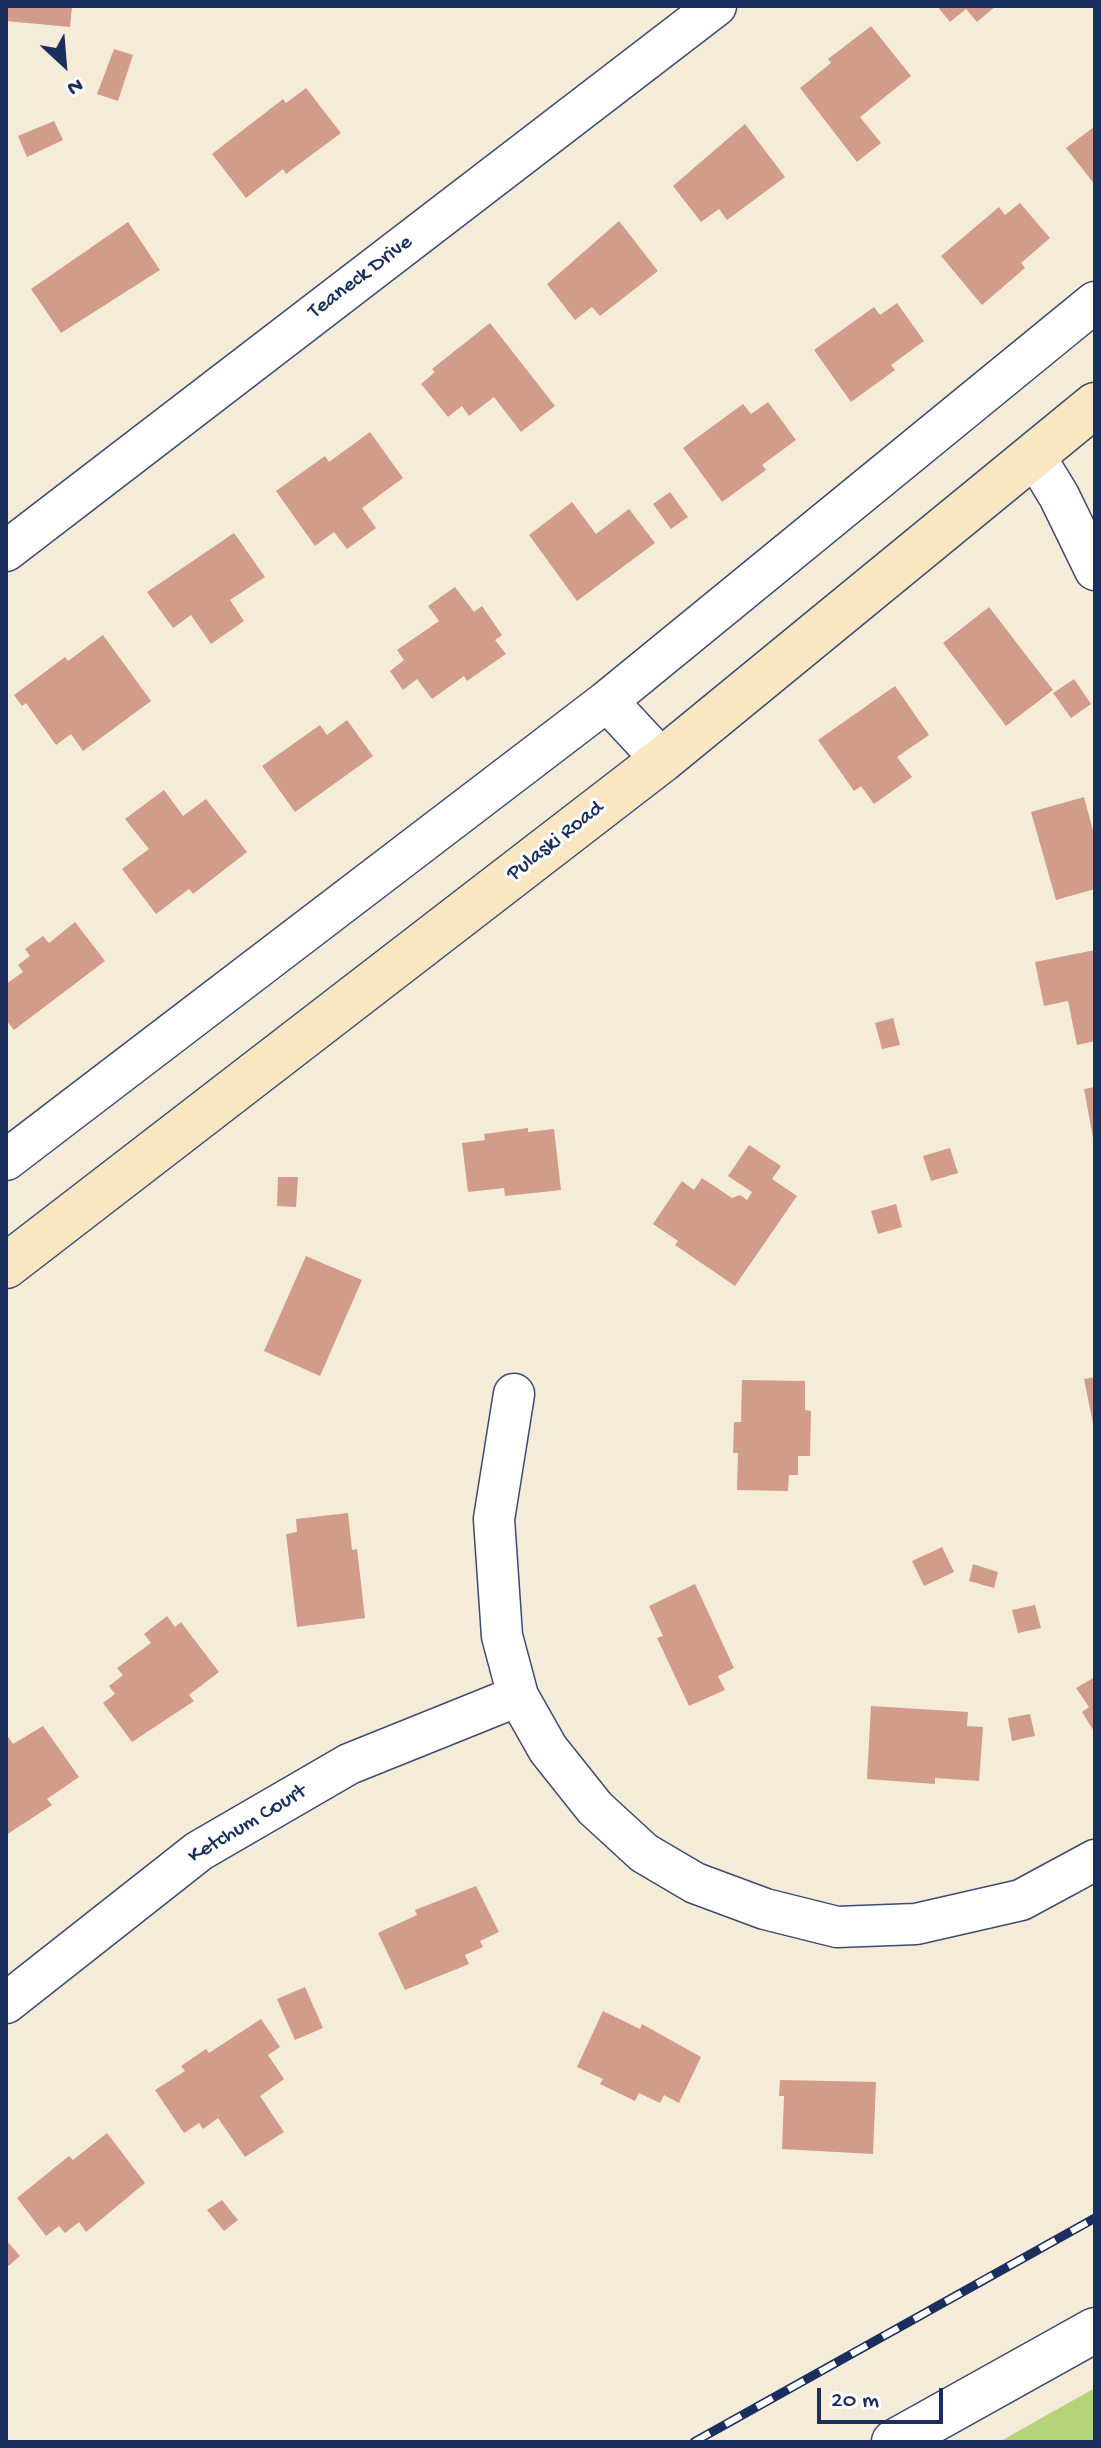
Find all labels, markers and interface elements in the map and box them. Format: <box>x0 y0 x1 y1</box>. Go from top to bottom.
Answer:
north arrow <box>24 24 104 104</box>
text: N <box>62 71 87 100</box>
street label: Teaneck Drive <box>303 230 419 326</box>
street label: Pulaski Road <box>502 796 610 888</box>
street label: Ketchum Court <box>184 1779 312 1871</box>
scale bar <box>821 2372 947 2422</box>
text: 20 m <box>831 2387 879 2416</box>

